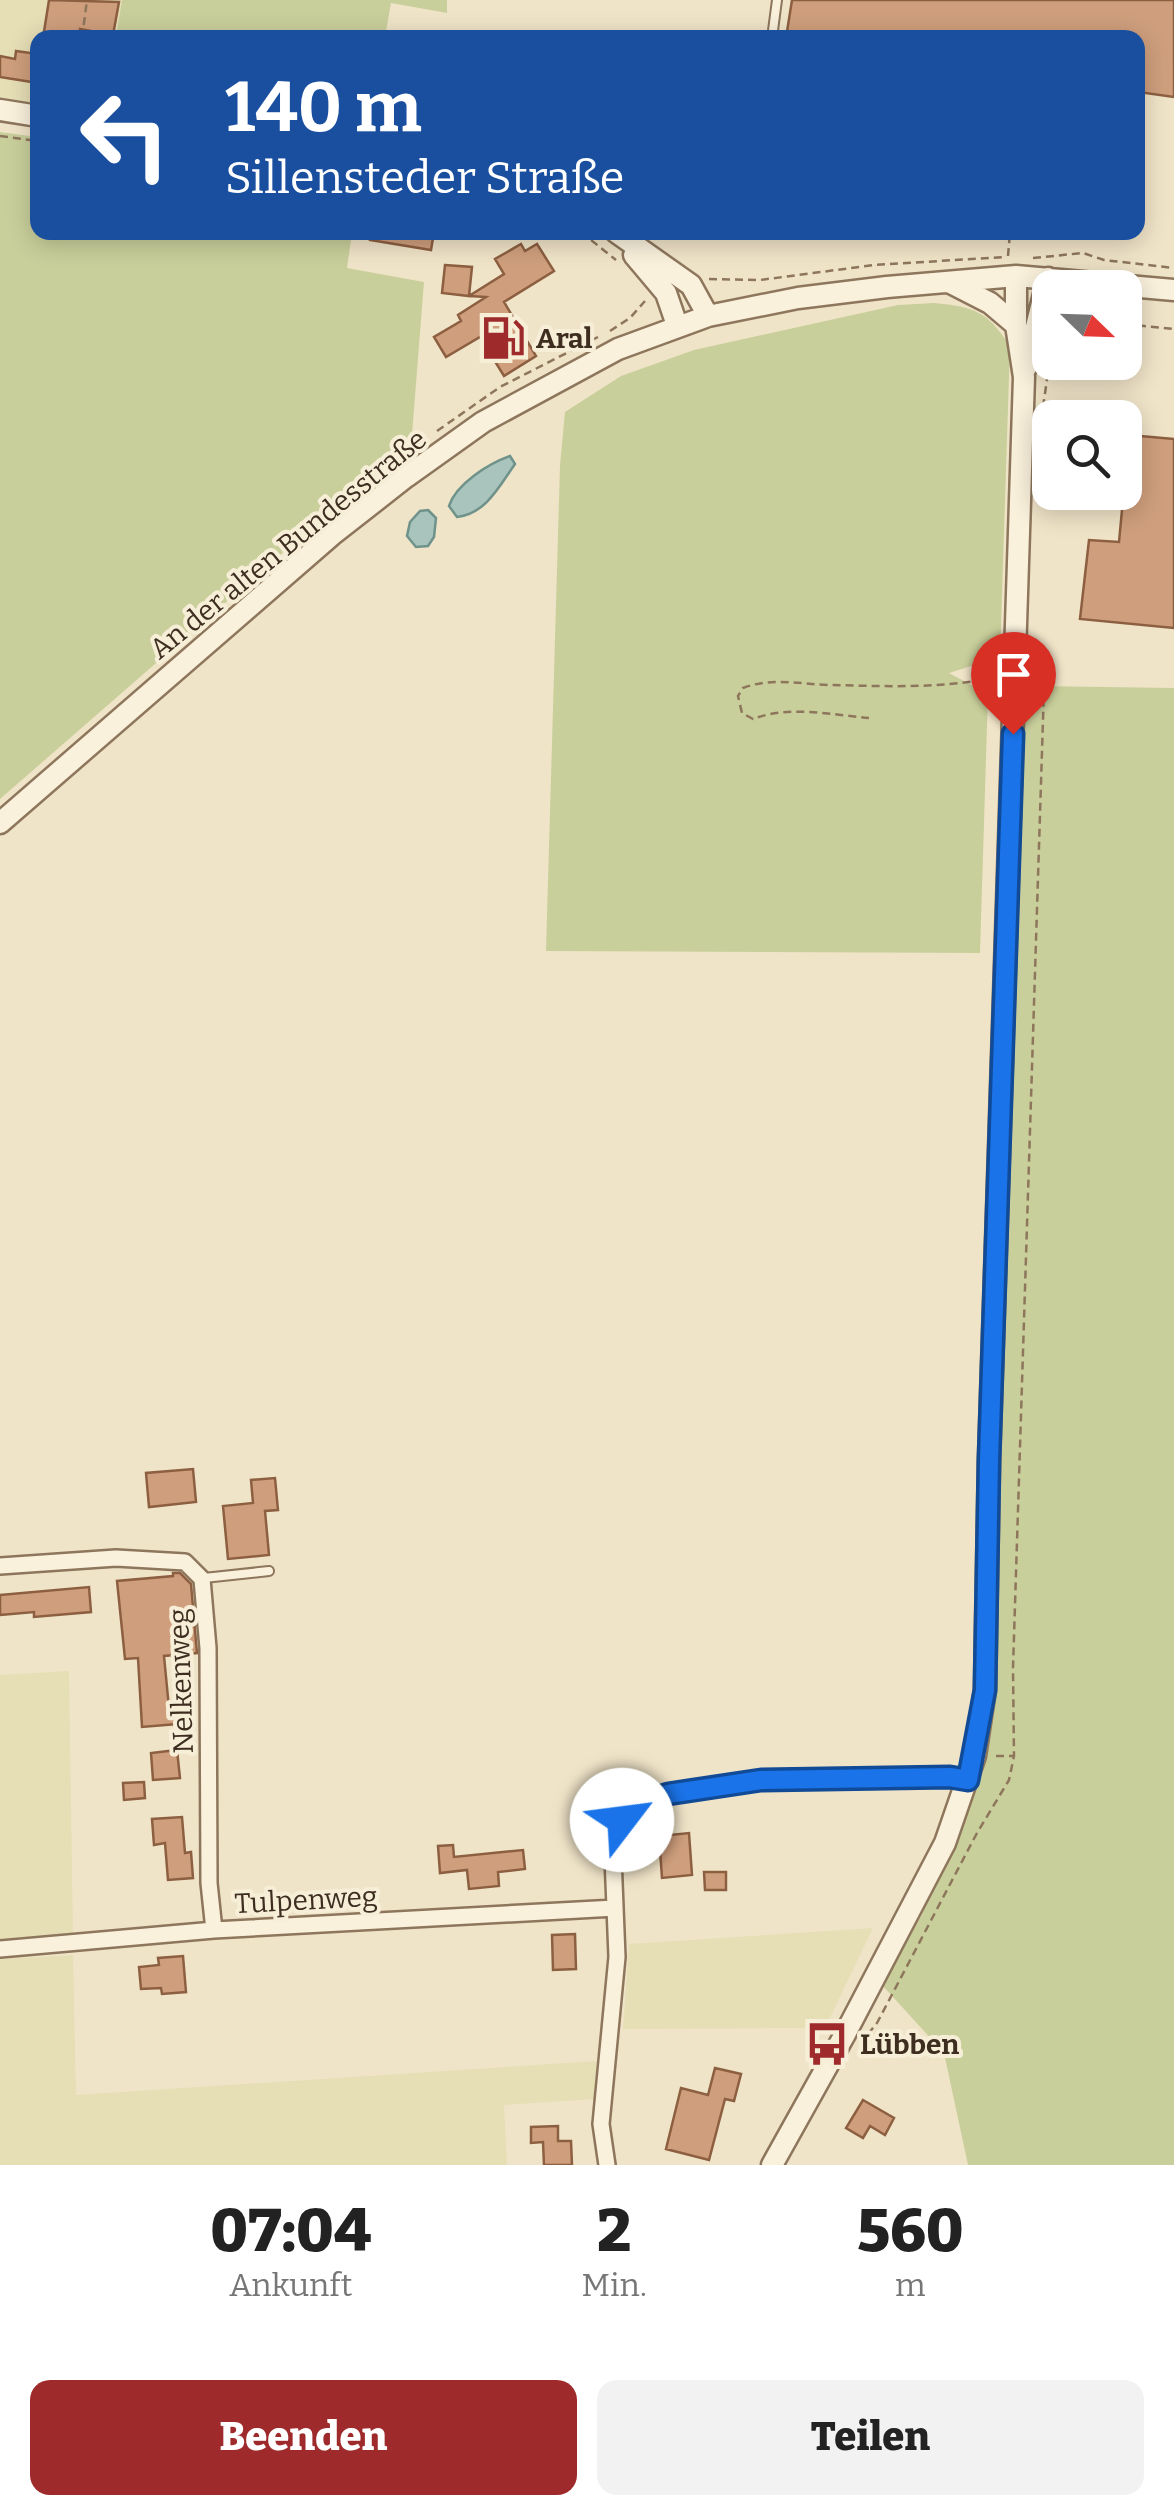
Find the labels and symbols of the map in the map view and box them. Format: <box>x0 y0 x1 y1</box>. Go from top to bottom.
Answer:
north arrow <box>1032 270 1142 380</box>
fuel station icon: Aral <box>479 314 527 362</box>
place label: Aral <box>536 322 593 355</box>
street label: An der alten Bundesstraße <box>143 422 433 666</box>
pin <box>971 632 1056 735</box>
street label: Nelkenweg <box>162 1608 200 1754</box>
position arrow <box>570 1768 674 1872</box>
street label: Tulpenweg <box>234 1880 378 1920</box>
bus stop icon: Lübben <box>803 2020 851 2068</box>
place label: Lübben <box>860 2028 959 2061</box>

